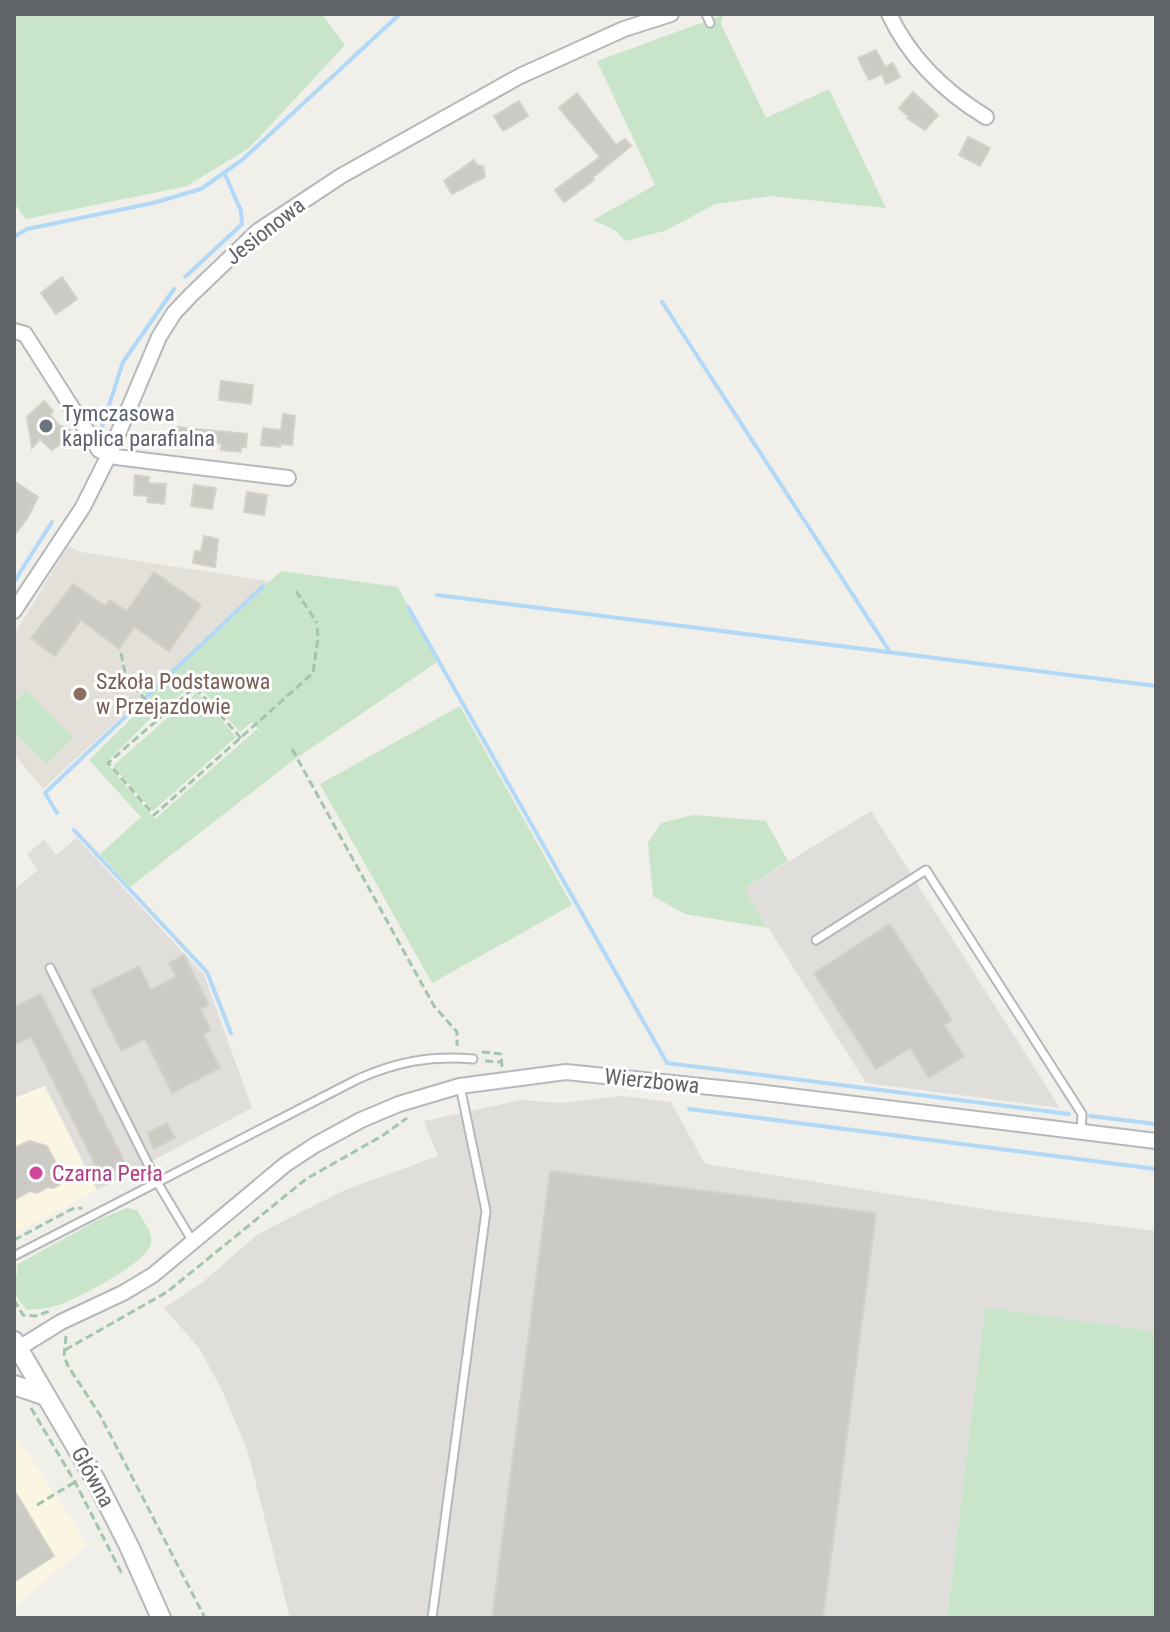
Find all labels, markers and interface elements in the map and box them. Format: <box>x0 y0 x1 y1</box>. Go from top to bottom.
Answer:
street label: Jesionowa <box>220 192 310 270</box>
place label: Tymczasowa kaplica parafialna <box>62 401 215 451</box>
marker: Tymczasowa kaplica parafialna <box>37 417 55 435</box>
place label: Szkoła Podstawowa w Przejazdowie <box>96 669 270 719</box>
marker: Szkoła Podstawowa w Przejazdowie <box>71 685 89 703</box>
street label: Wierzbowa <box>603 1064 701 1098</box>
place label: Czarna Perła <box>52 1161 163 1186</box>
marker: Czarna Perła <box>27 1164 45 1182</box>
street label: Główna <box>66 1442 120 1512</box>

